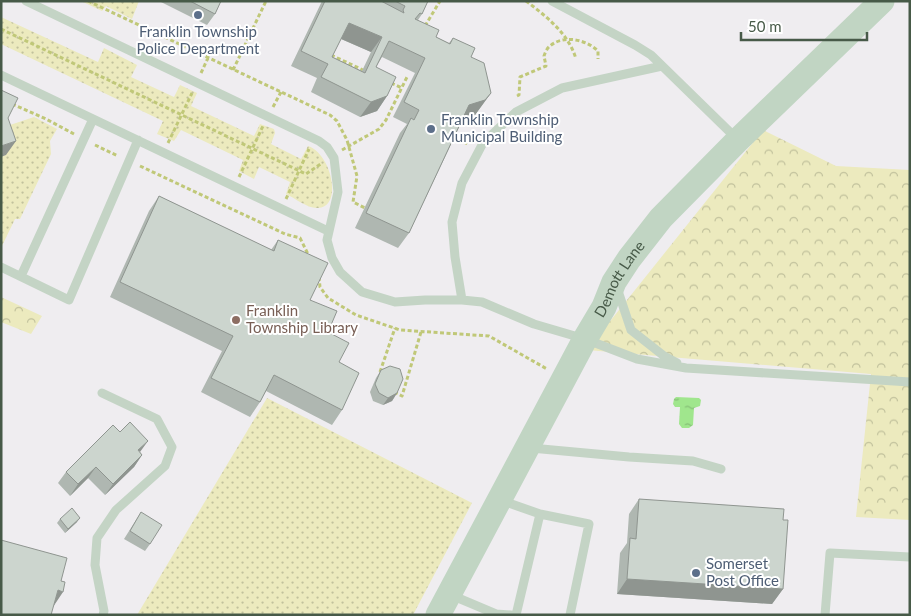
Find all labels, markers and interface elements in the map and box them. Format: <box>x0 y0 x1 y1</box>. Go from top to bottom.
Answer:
marker: Franklin Township Police Department <box>192 9 204 21</box>
scale bar <box>741 10 867 42</box>
text: 50 m <box>748 17 782 35</box>
place label: Franklin Township Police Department <box>137 22 260 57</box>
place label: Franklin Township Municipal Building <box>441 110 563 145</box>
marker: Franklin Township Municipal Building <box>425 123 437 135</box>
street label: Demott Lane <box>590 237 648 320</box>
place label: Franklin Township Library <box>246 301 358 336</box>
marker: Franklin Township Library <box>230 314 242 326</box>
place label: Somerset Post Office <box>706 554 779 589</box>
marker: Somerset Post Office <box>690 567 702 579</box>

